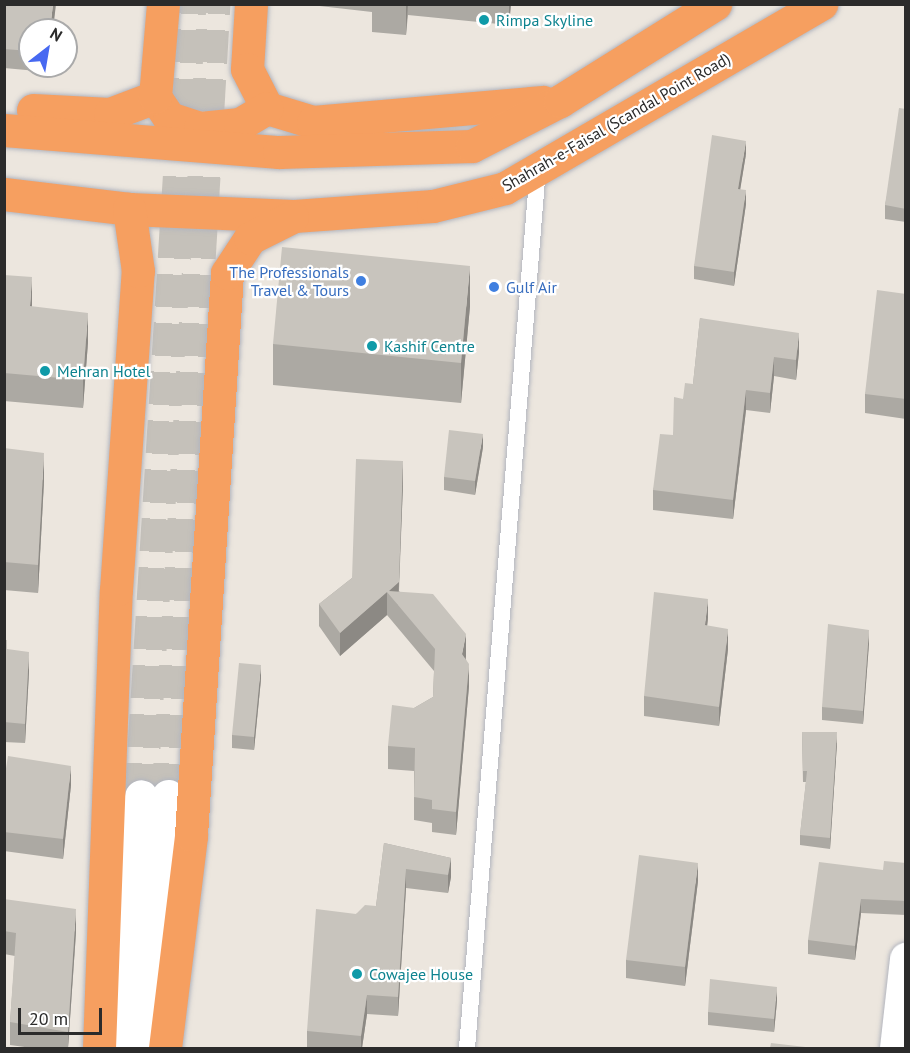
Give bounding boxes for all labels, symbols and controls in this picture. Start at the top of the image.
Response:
place label: Rimpa Skyline [496,10,593,30]
marker: Rimpa Skyline [477,13,491,27]
north arrow [18,18,78,78]
text: N [47,23,66,46]
street label: Shahrah-e-Faisal (Scandal Point Road) [499,49,733,195]
place label: The Professionals Travel & Tours [229,262,349,300]
marker: The Professionals Travel & Tours [354,274,368,288]
place label: Gulf Air [506,277,558,297]
marker: Gulf Air [487,280,501,294]
place label: Kashif Centre [384,336,475,356]
marker: Kashif Centre [365,339,379,353]
place label: Mehran Hotel [57,361,150,381]
marker: Mehran Hotel [38,364,52,378]
place label: Cowajee House [369,964,473,984]
marker: Cowajee House [350,967,364,981]
scale bar [21,996,105,1034]
text: 20 m [29,1007,68,1030]

